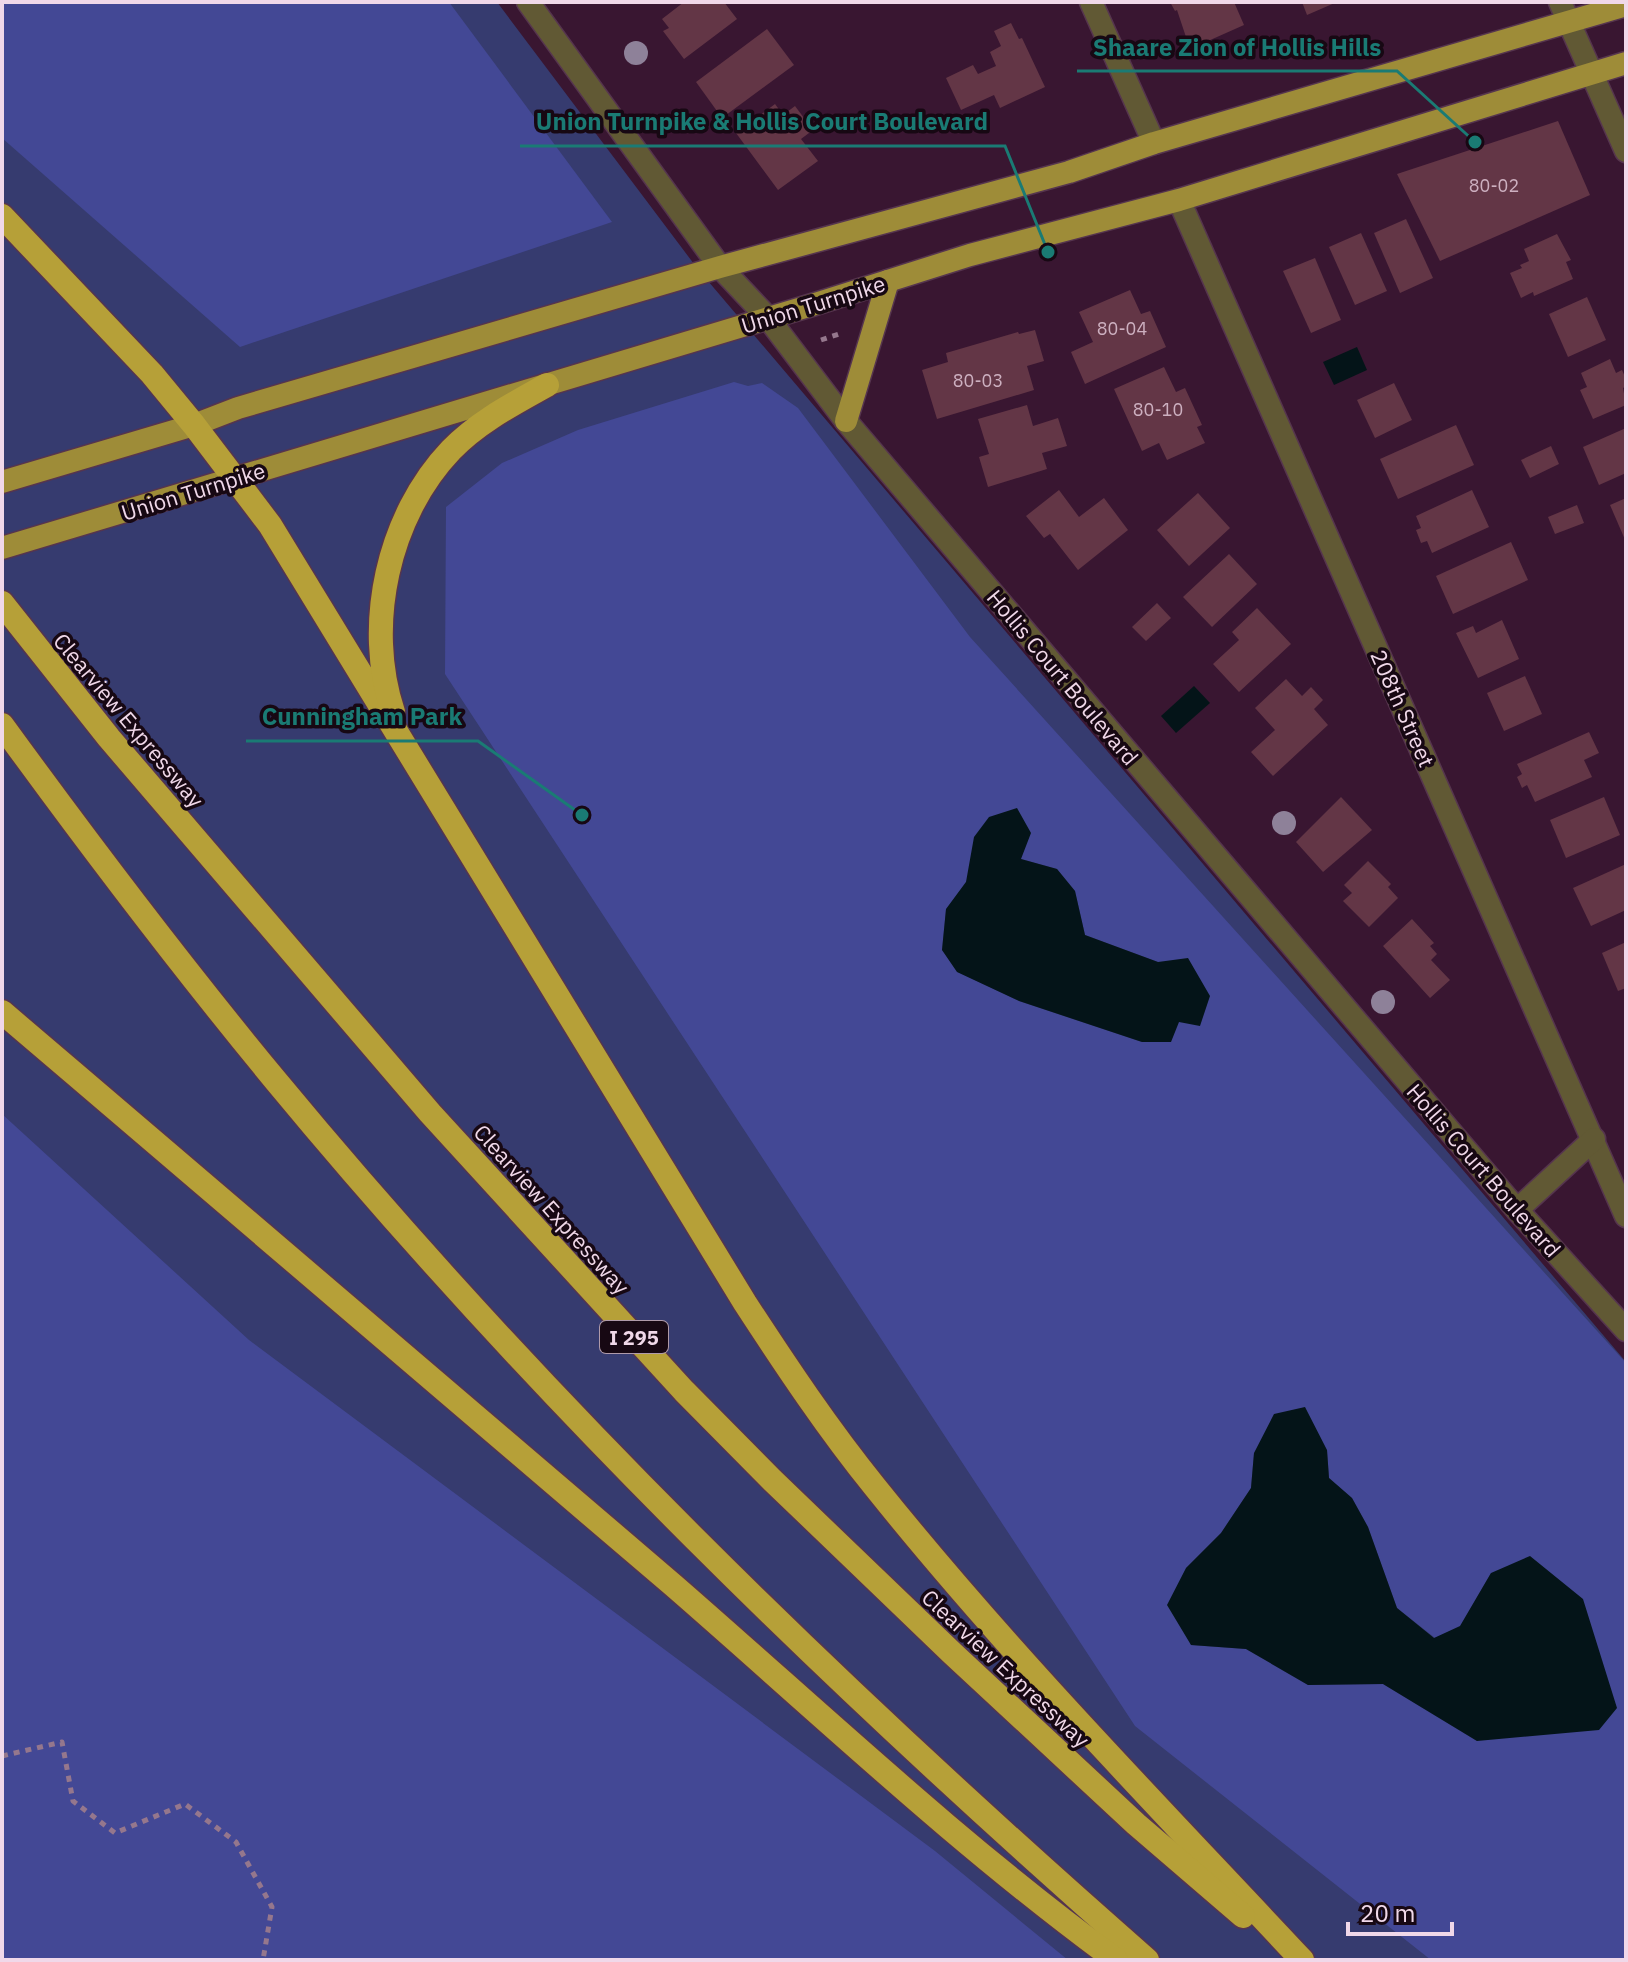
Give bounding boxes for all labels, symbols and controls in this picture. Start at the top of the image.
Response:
callout: Shaare Zion of Hollis Hills [1077,23,1397,71]
text: Shaare Zion of Hollis Hills [1093,31,1381,63]
callout: Union Turnpike & Hollis Court Boulevard [520,98,1005,146]
text: Union Turnpike & Hollis Court Boulevard [536,105,988,137]
house number: 80-02 [1469,174,1519,197]
street label: Union Turnpike [738,268,888,340]
house number: 80-04 [1097,317,1147,340]
house number: 80-03 [953,369,1003,392]
house number: 80-10 [1133,398,1183,421]
street label: Union Turnpike [118,455,268,527]
street label: Hollis Court Boulevard [981,583,1145,771]
street label: Clearview Expressway [47,627,211,813]
street label: 208th Street [1364,645,1442,771]
callout: Cunningham Park [246,693,478,741]
text: Cunningham Park [262,700,462,732]
street label: Hollis Court Boulevard [1401,1077,1567,1263]
street label: Clearview Expressway [468,1118,636,1300]
road number: I 295 [600,1321,668,1353]
street label: Clearview Expressway [916,1583,1096,1753]
scale bar [1348,1886,1452,1936]
text: 20 m [1360,1897,1415,1929]

